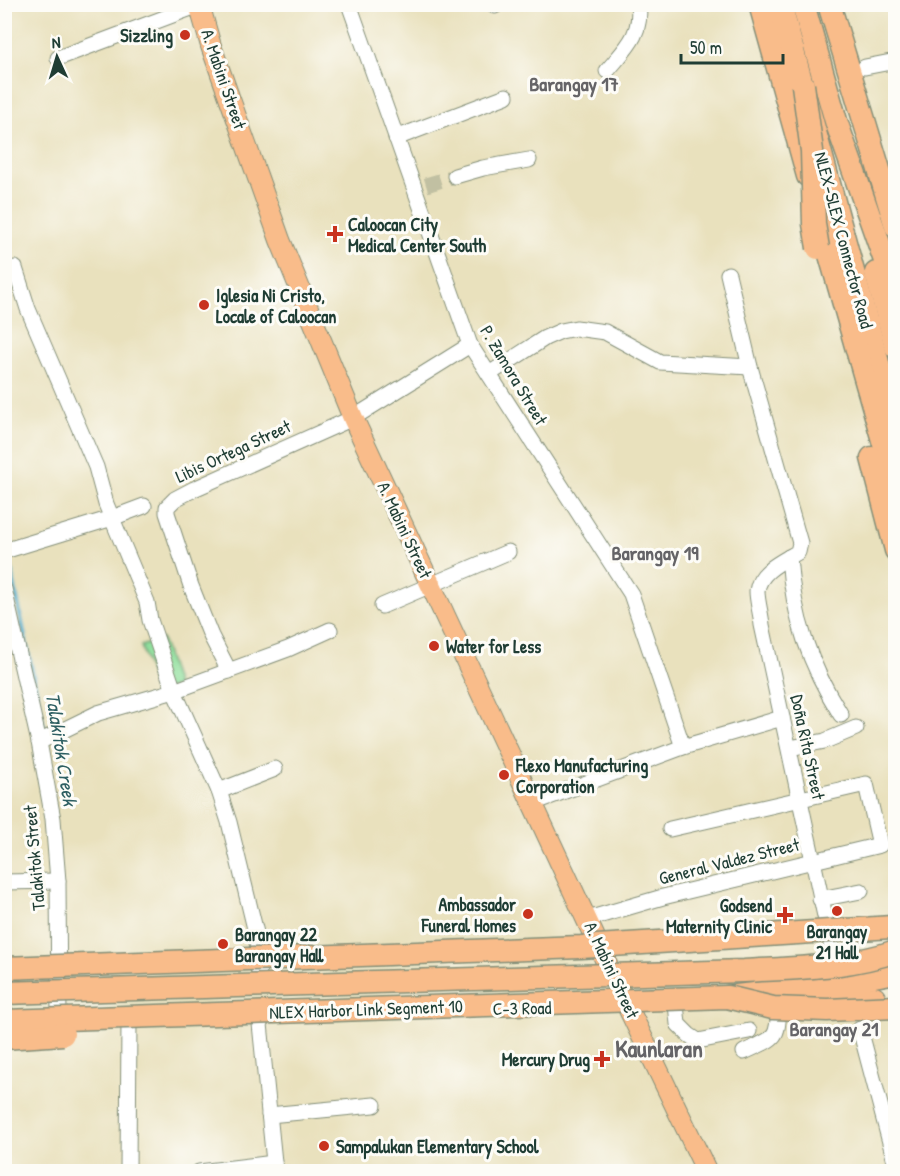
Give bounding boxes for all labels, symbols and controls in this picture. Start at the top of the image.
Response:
place label: Sizzling [120,23,173,49]
street label: A. Mabini Street [195,26,253,133]
north arrow [27,27,87,87]
scale bar [681,27,783,65]
marker: Sizzling [178,28,192,42]
text: N [51,31,61,53]
text: 50 m [690,35,722,60]
district label: Barangay 17 [529,70,619,98]
street label: NLEX-SLEX Connector Road [808,149,880,331]
place label: Caloocan City Medical Center South [348,212,486,258]
marker: Caloocan City Medical Center South [326,225,344,243]
place label: Iglesia Ni Cristo, Locale of Caloocan [216,283,336,329]
marker: Iglesia Ni Cristo, Locale of Caloocan [197,298,211,312]
street label: P. Zamora Street [474,320,554,430]
street label: Libis Ortega Street [171,413,295,489]
street label: A. Mabini Street [372,477,439,583]
district label: Barangay 19 [612,539,699,567]
place label: Water for Less [446,634,541,659]
marker: Water for Less [427,639,441,653]
water label: Talakitok Creek [40,691,85,809]
street label: Doña Rita Street [785,692,831,803]
place label: Flexo Manufacturing Corporation [515,753,648,800]
marker: Flexo Manufacturing Corporation [497,768,511,782]
street label: Talakitok Street [17,803,51,912]
street label: General Valdez Street [656,831,803,891]
place label: Ambassador Funeral Homes [421,892,516,938]
place label: Godsend Maternity Clinic [666,893,773,940]
marker: Barangay 21 Hall [830,904,844,918]
marker: Godsend Maternity Clinic [776,906,794,924]
marker: Ambassador Funeral Homes [521,907,535,921]
street label: A. Mabini Street [579,917,646,1023]
place label: Barangay 21 Hall [807,919,868,965]
place label: Barangay 22 Barangay Hall [235,922,325,969]
marker: Barangay 22 Barangay Hall [216,937,230,951]
street label: NLEX Harbor Link Segment 10 [269,993,463,1025]
street label: C-3 Road [492,995,552,1021]
district label: Barangay 21 [790,1015,878,1043]
district label: Kaunlaran [615,1032,703,1064]
place label: Mercury Drug [502,1047,590,1073]
marker: Mercury Drug [595,1052,609,1066]
place label: Sampalukan Elementary School [336,1134,540,1160]
marker: Sampalukan Elementary School [317,1139,331,1153]

